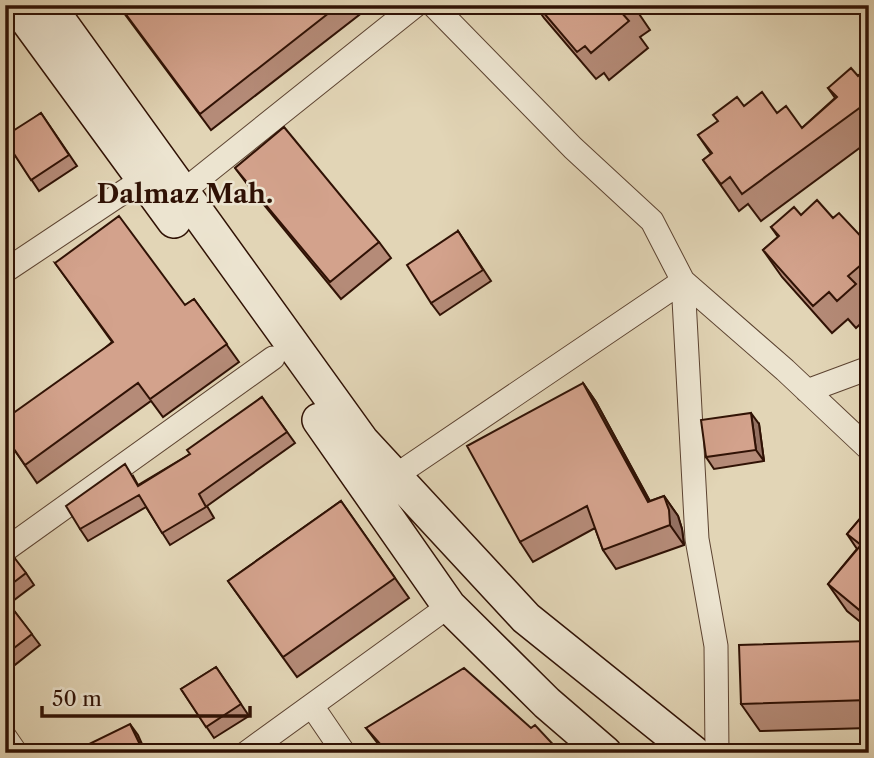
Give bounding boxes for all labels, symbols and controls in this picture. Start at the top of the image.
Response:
district label: Dalmaz Mah. [97,178,273,210]
scale bar [42,674,250,718]
text: 50 m [52,686,102,711]

